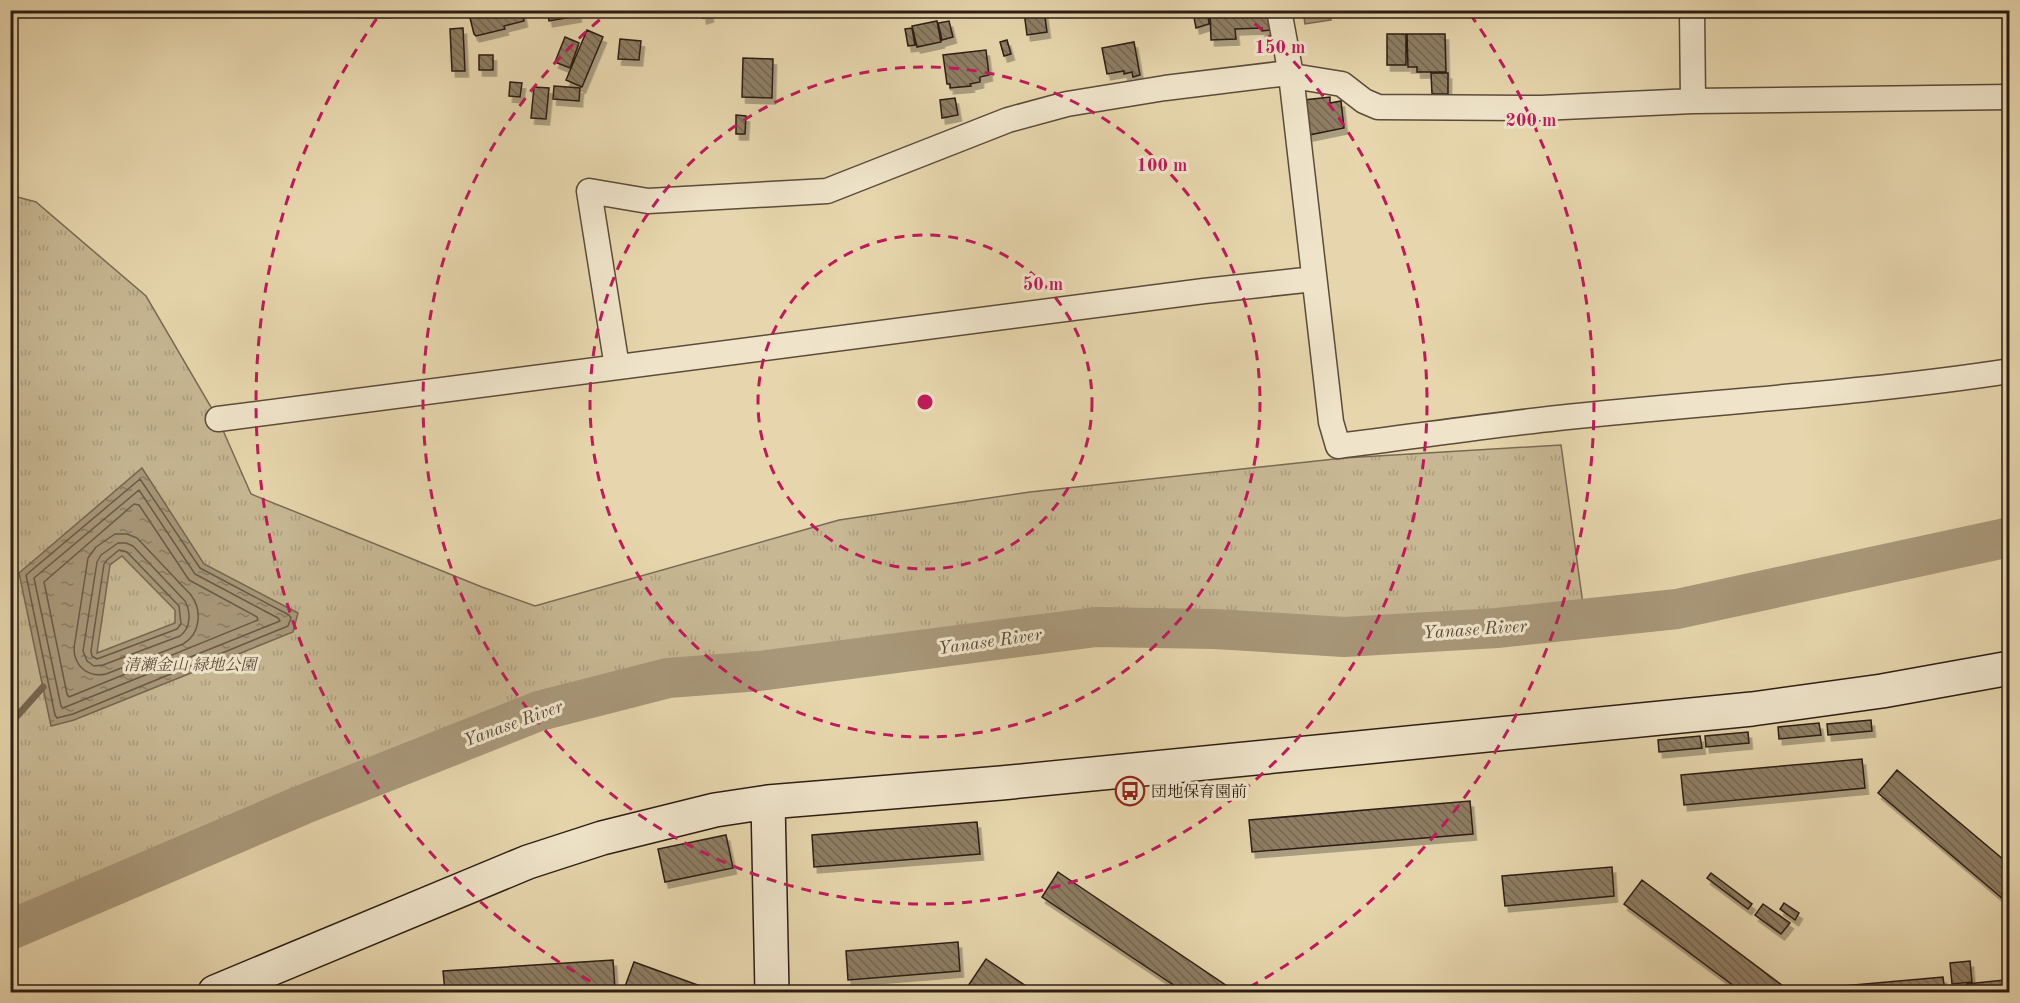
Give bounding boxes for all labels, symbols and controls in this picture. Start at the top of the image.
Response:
text: 150 m [1255,39,1305,57]
text: 200 m [1506,112,1556,130]
text: 100 m [1137,157,1187,175]
text: 50 m [1023,276,1063,294]
centre of rings [915,392,935,412]
water label: Yanase River [1423,617,1529,643]
water label: Yanase River [937,626,1044,658]
park label: 清瀬金山 緑地公園 [124,656,259,674]
water label: Yanase River [461,697,566,750]
bus stop icon: 団地保育園前 [1114,775,1146,807]
place label: 団地保育園前 [1151,783,1247,801]

